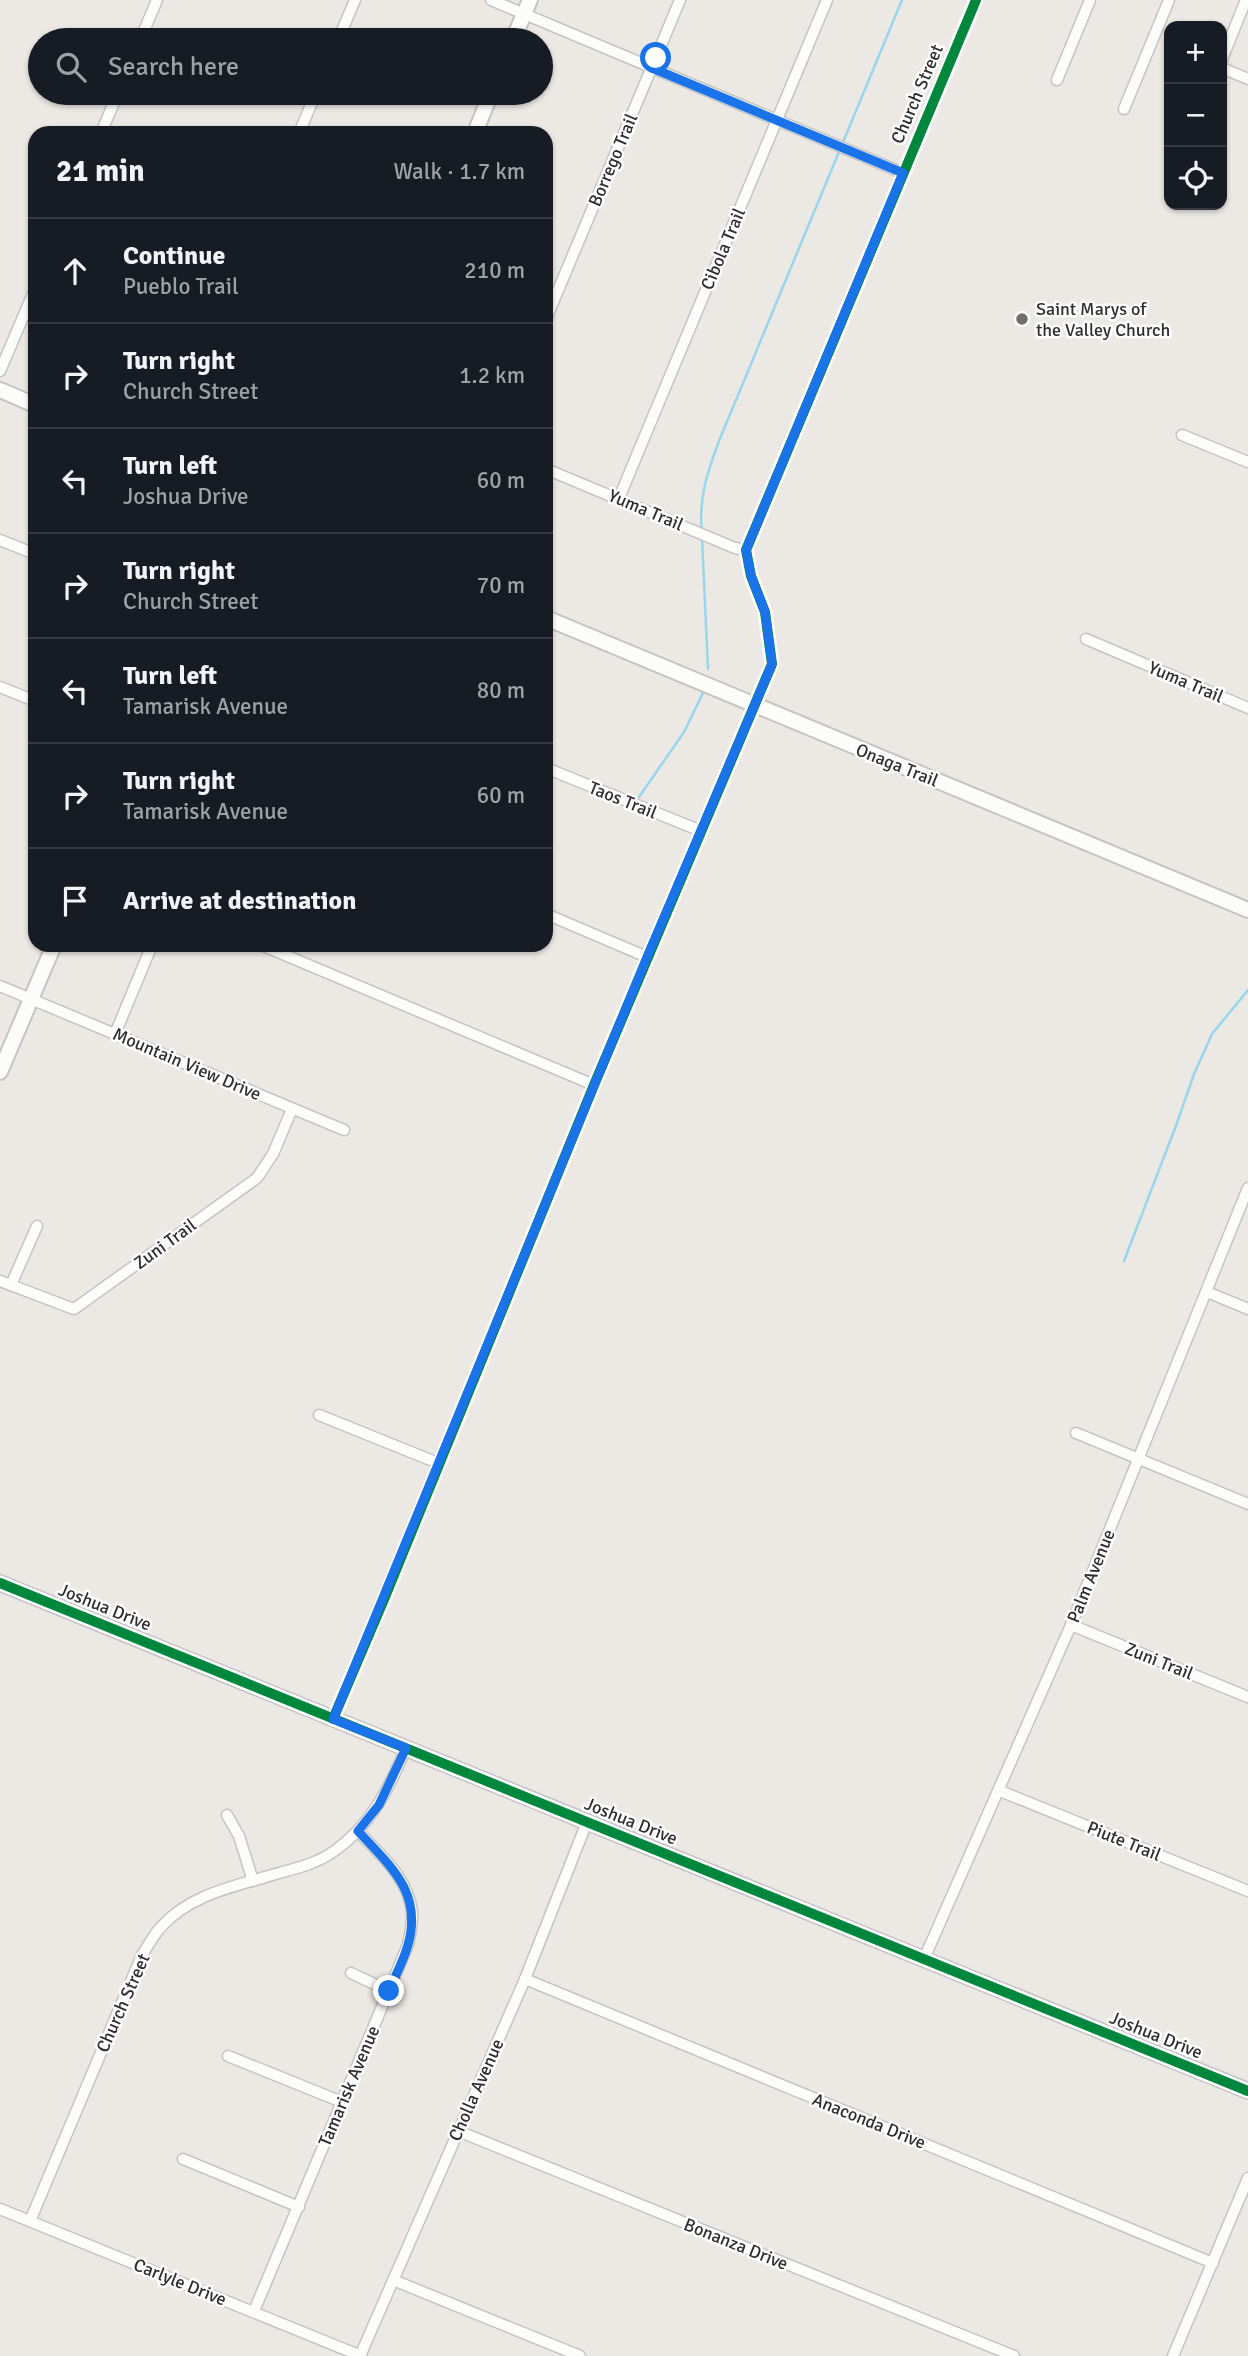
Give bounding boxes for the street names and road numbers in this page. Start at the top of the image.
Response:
street label: Church Street [886,41,948,147]
street label: Borrego Trail [584,110,642,210]
street label: Cibola Trail [696,205,750,293]
street label: Yuma Trail [605,484,687,536]
street label: Yuma Trail [1145,656,1227,708]
street label: Onaga Trail [852,738,942,792]
street label: Taos Trail [586,776,660,824]
street label: Mountain View Drive [110,1023,264,1105]
street label: Zuni Trail [129,1214,201,1274]
street label: Palm Avenue [1062,1526,1120,1626]
street label: Joshua Drive [55,1578,155,1636]
street label: Zuni Trail [1122,1637,1196,1685]
street label: Joshua Drive [581,1792,681,1850]
street label: Piute Trail [1084,1816,1164,1866]
street label: Church Street [91,1950,155,2056]
street label: Joshua Drive [1106,2006,1206,2064]
street label: Tamarisk Avenue [314,2022,384,2150]
street label: Cholla Avenue [444,2035,508,2145]
street label: Anaconda Drive [809,2088,929,2154]
street label: Bonanza Drive [681,2213,791,2275]
street label: Carlyle Drive [130,2253,230,2311]

